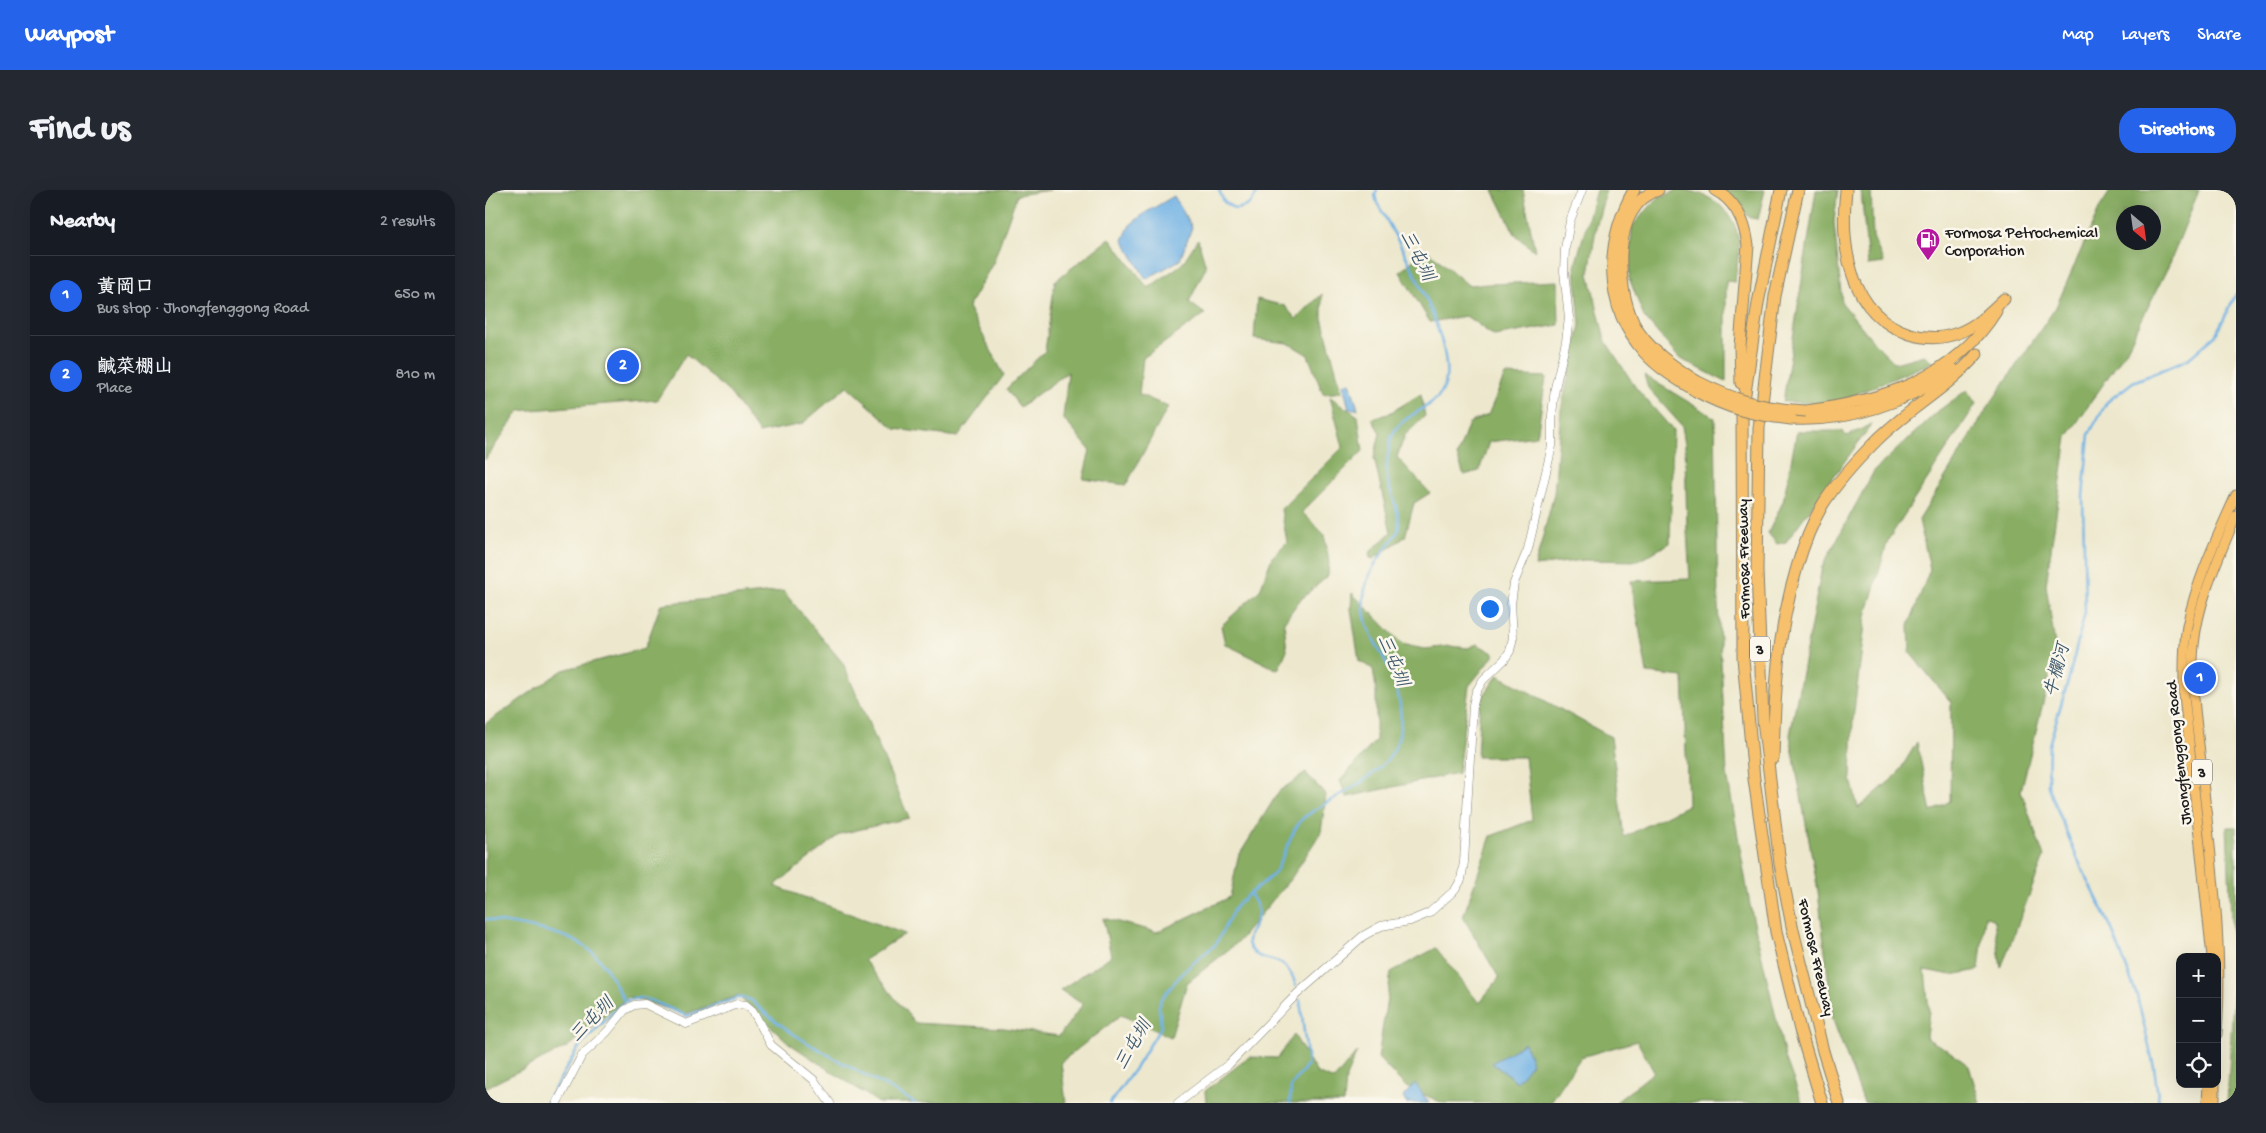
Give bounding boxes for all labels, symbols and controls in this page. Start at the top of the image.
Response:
text: Waypost [25,21,113,50]
text: Map [2062,25,2094,46]
text: Layers [2122,25,2169,46]
text: Share [2197,25,2241,46]
button: Directions [2119,108,2236,153]
text: Find us [30,110,130,151]
north arrow [2116,205,2161,250]
text: Nearby [50,210,115,235]
text: 2 results [380,213,435,232]
place label: Formosa Petrochemical Corporation [1944,225,2098,262]
water label: 三屯圳 [1394,227,1439,287]
fuel station icon: Formosa Petrochemical Corporation [1915,227,1941,261]
text: 黃岡口 [97,277,154,300]
text: 1 [63,286,69,305]
text: 650 m [394,286,435,305]
text: Bus stop · Jhongfenggong Road [97,300,308,319]
pin: 2 [607,347,639,385]
text: 鹹菜棚山 [97,357,173,380]
text: 2 [62,366,70,385]
text: 810 m [396,366,435,385]
text: Place [97,380,132,399]
street label: Formosa Freeway [1735,499,1756,620]
your location [1477,596,1503,622]
water label: 三屯圳 [1371,632,1414,692]
road number: 3 [1750,636,1770,662]
water label: 牛欄河 [2040,639,2076,699]
pin: 1 [2184,659,2216,697]
street label: Jhongfenggong Road [2163,678,2197,826]
road number: 3 [2192,760,2212,784]
street label: Formosa Freeway [1792,896,1837,1018]
map controls [2176,953,2221,1088]
button: + [2176,953,2221,998]
water label: 三屯圳 [566,992,620,1047]
button: − [2176,998,2221,1043]
water label: 三屯圳 [1111,1014,1158,1074]
button: locate [2176,1043,2221,1088]

